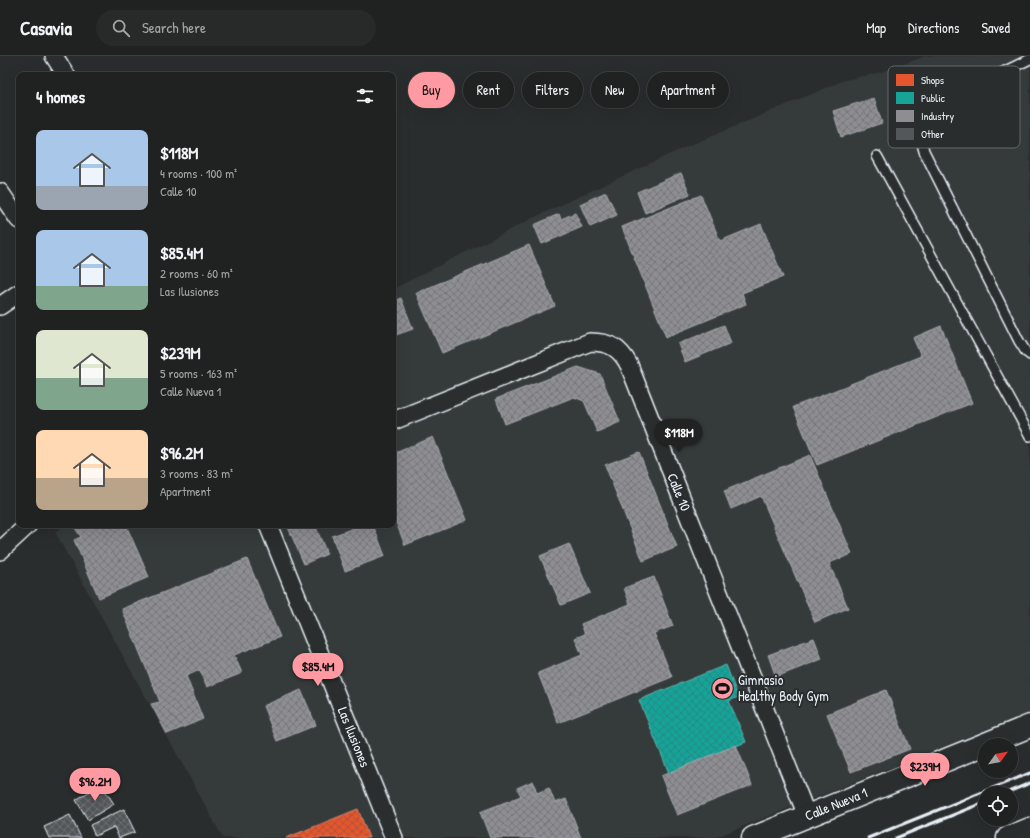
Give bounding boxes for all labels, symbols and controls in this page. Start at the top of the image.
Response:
search box [96,10,376,46]
text: Casavia [20,15,72,41]
icon: search [110,17,132,39]
text: Search here [142,17,206,38]
text: Map [866,18,886,37]
text: Directions [908,18,959,37]
text: Saved [981,18,1010,37]
legend [888,66,1020,148]
chip: Buy [408,72,455,108]
chip: Rent [463,72,514,108]
chip: Filters [522,72,583,108]
chip: New [591,72,639,108]
chip: Apartment [647,72,729,108]
text: Shops [921,73,944,87]
text: 4 homes [36,85,85,108]
icon: filters [354,85,376,107]
text: Public [921,91,946,105]
text: Industry [921,109,955,123]
text: Other [921,127,945,141]
text: $118M [160,141,198,164]
icon: home [68,146,116,194]
text: 4 rooms · 100 m² [160,164,237,182]
text: Calle 10 [160,182,197,200]
text: $85.4M [160,241,203,264]
icon: home [68,246,116,294]
text: 2 rooms · 60 m² [160,264,233,282]
text: Las Ilusiones [160,282,219,300]
text: $239M [160,341,201,364]
icon: home [68,346,116,394]
text: 5 rooms · 163 m² [160,364,237,382]
text: Calle Nueva 1 [160,382,221,400]
pin: $118M [651,419,707,453]
text: $118M [664,423,694,441]
text: $96.2M [160,441,203,464]
icon: home [68,446,116,494]
text: 3 rooms · 83 m² [160,464,233,482]
street label: Calle 10 [663,470,696,514]
text: Apartment [160,482,211,500]
pin: $85.4M [285,653,351,687]
text: $85.4M [301,657,335,675]
place label: Gimnasio Healthy Body Gym [738,670,829,706]
sports icon: Gimnasio Healthy Body Gym [709,675,735,701]
street label: Las Ilusiones [334,704,375,770]
north arrow [978,738,1018,778]
map controls [978,738,1018,826]
pin: $239M [897,753,953,787]
text: $239M [909,757,941,775]
pin: $96.2M [62,768,128,802]
text: $96.2M [78,772,112,790]
street label: Calle Nueva 1 [802,782,870,825]
button: locate [978,786,1018,826]

